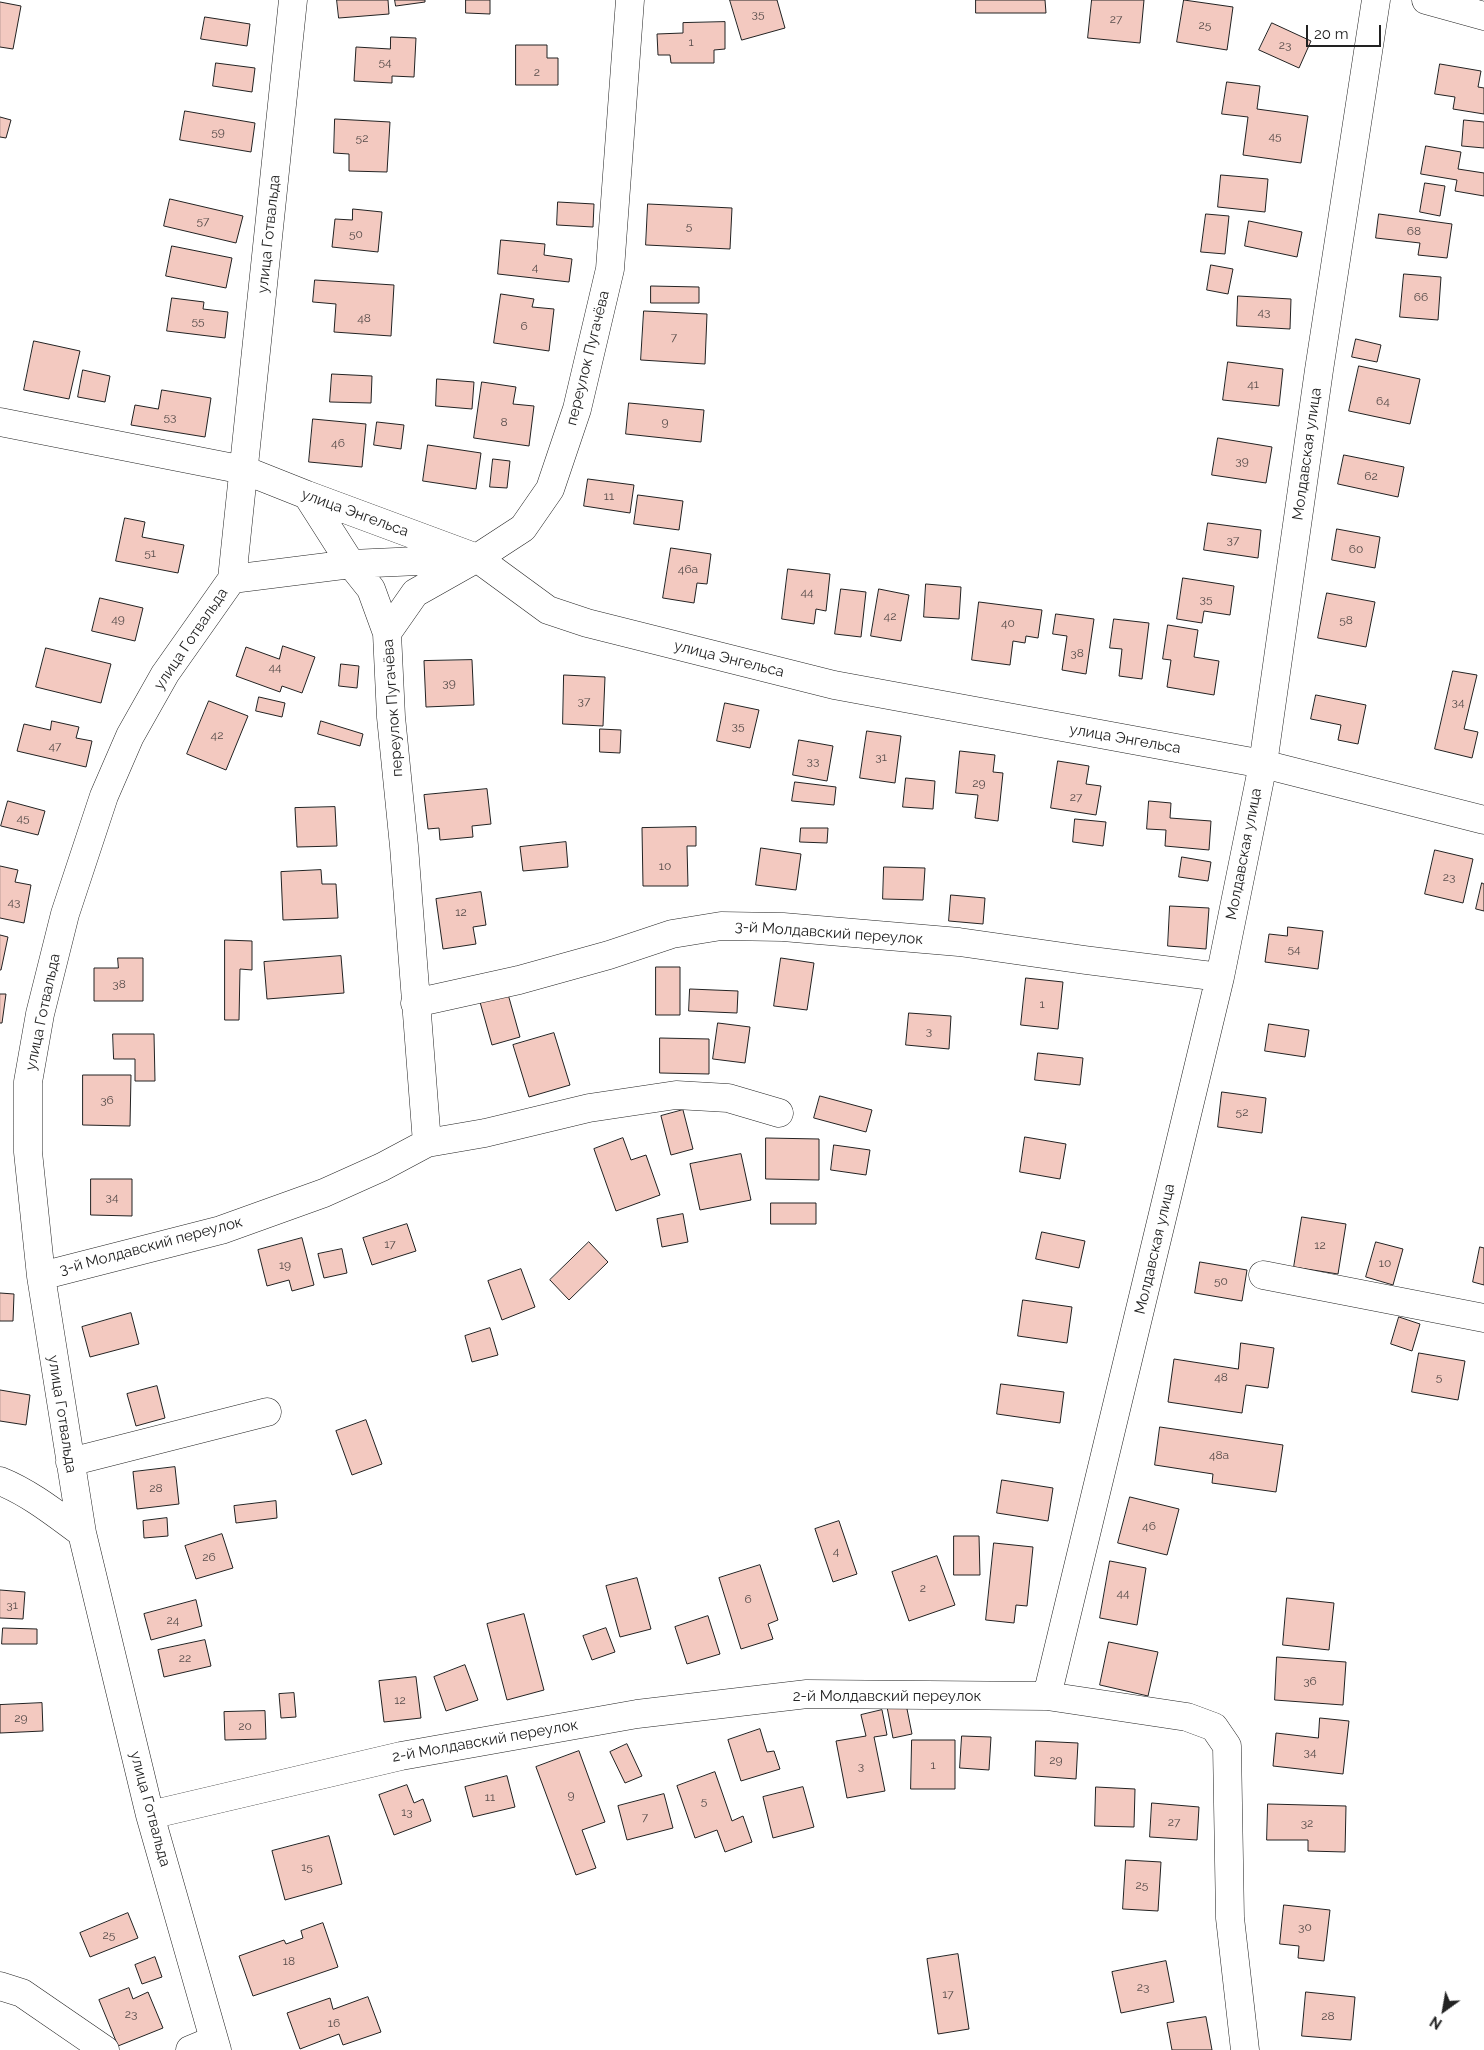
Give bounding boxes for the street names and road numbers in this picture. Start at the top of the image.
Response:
street label: улица Готвальда [254,174,284,294]
street label: переулок Пугачёва [563,289,613,427]
street label: Молдавская улица [1289,387,1325,521]
street label: улица Энгельса [299,485,411,541]
street label: улица Готвальда [150,585,232,693]
street label: улица Энгельса [672,637,786,681]
street label: переулок Пугачёва [379,638,407,778]
street label: улица Энгельса [1068,720,1182,758]
street label: Молдавская улица [1222,787,1266,921]
street label: 3-й Молдавский переулок [734,917,924,949]
street label: улица Готвальда [22,952,64,1072]
street label: Молдавская улица [1131,1182,1179,1316]
street label: 3-й Молдавский переулок [58,1213,244,1279]
street label: улица Готвальда [44,1354,80,1474]
street label: 2-й Молдавский переулок [793,1687,981,1705]
street label: 2-й Молдавский переулок [391,1716,579,1766]
street label: улица Готвальда [126,1749,174,1869]

